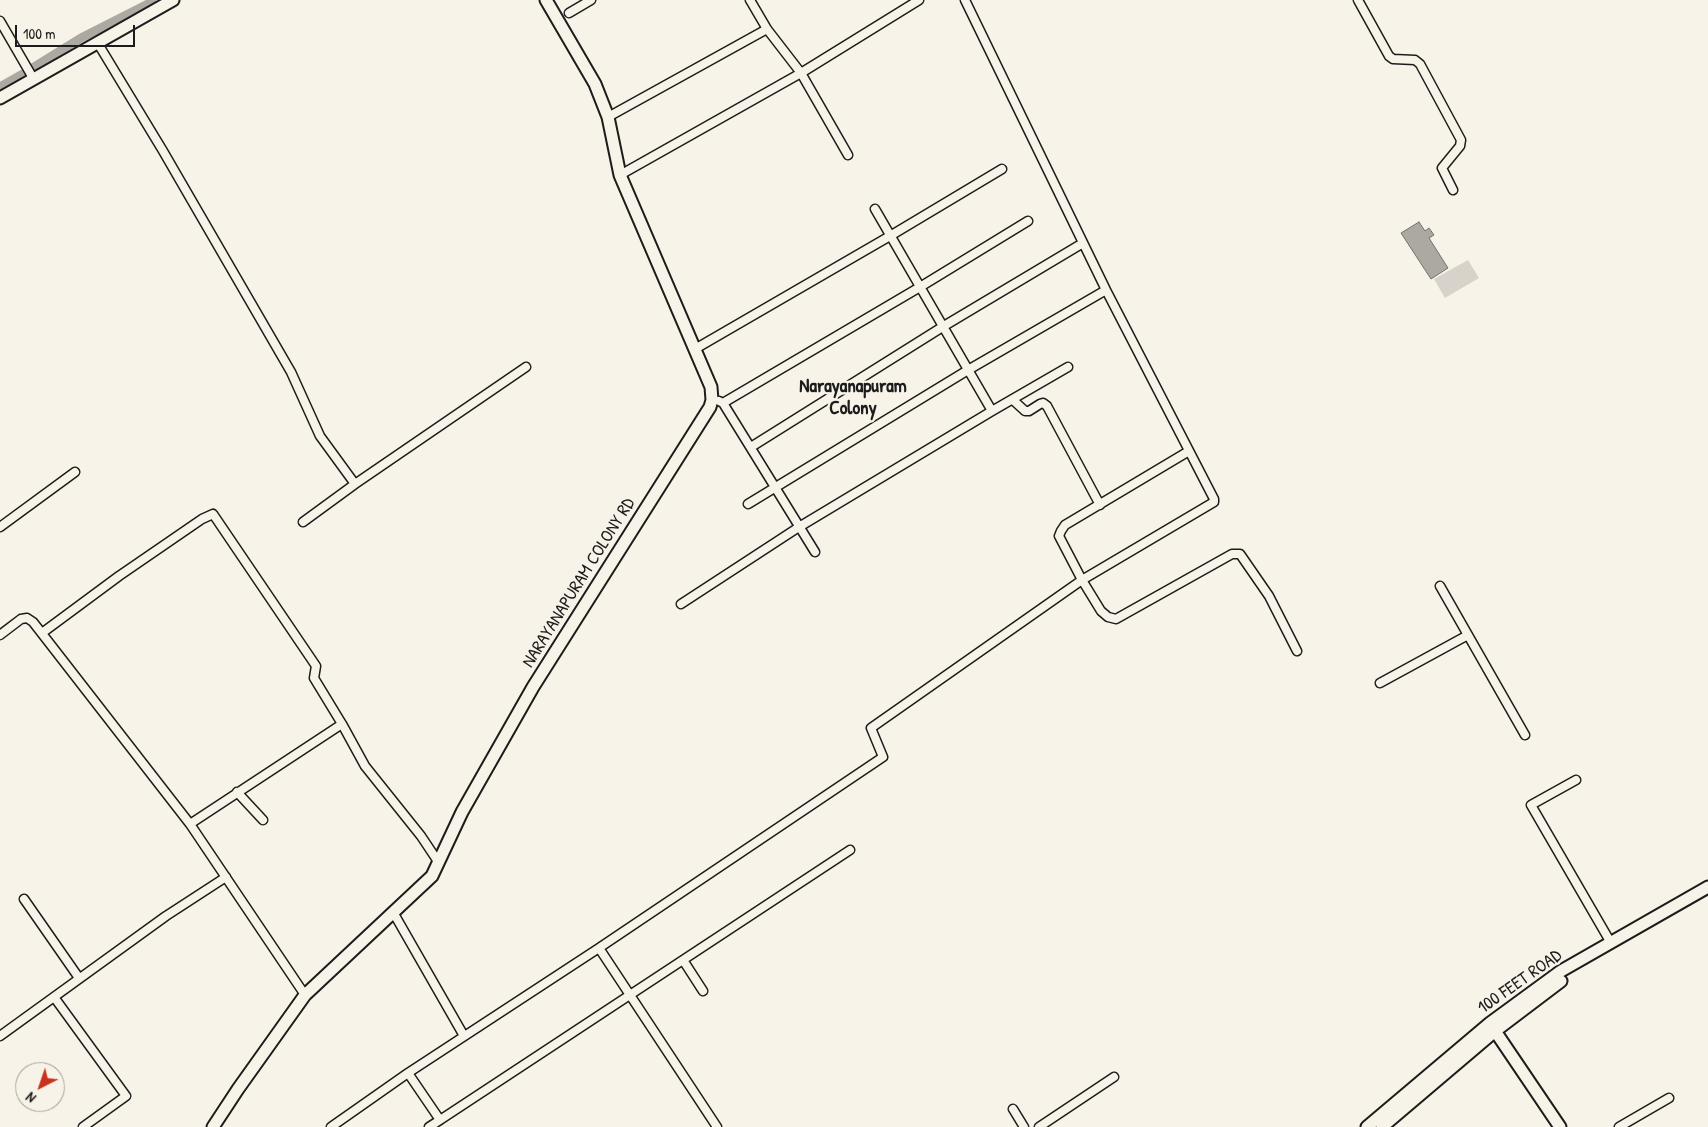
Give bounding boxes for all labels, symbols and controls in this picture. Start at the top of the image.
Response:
scale bar [18,15,138,47]
text: 100 m [23,23,56,44]
district label: Narayanapuram Colony [799,376,907,420]
street label: NARAYANAPURAM COLONY RD [518,494,640,672]
street label: 100 FEET ROAD [1474,945,1566,1019]
north arrow [15,1062,65,1112]
text: N [21,1088,40,1108]

